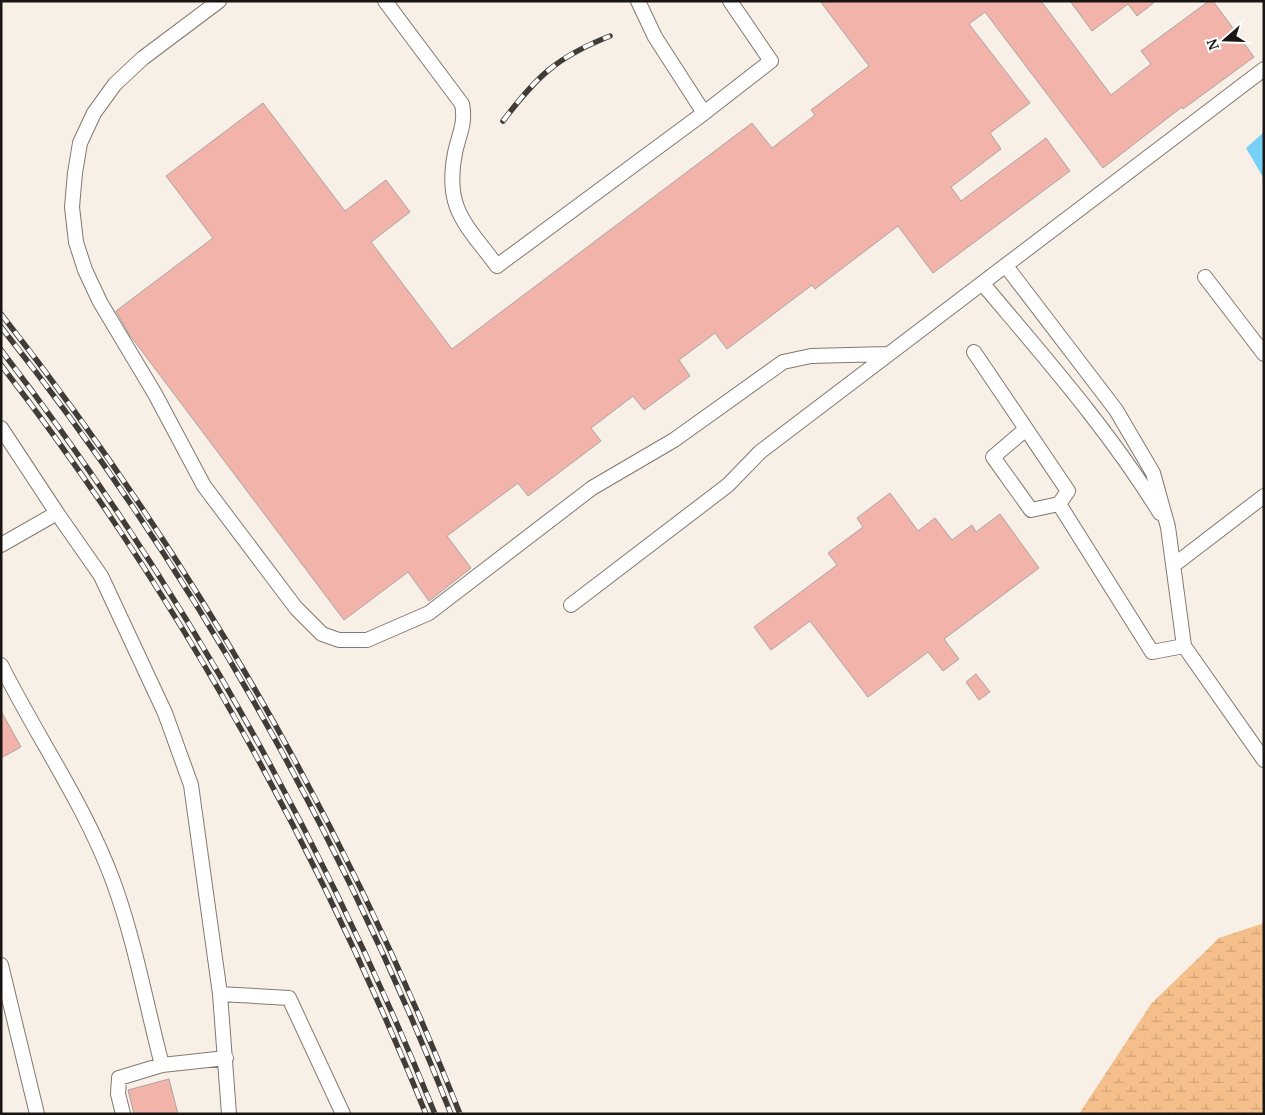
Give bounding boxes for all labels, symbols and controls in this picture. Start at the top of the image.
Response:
north arrow [1200,15,1250,65]
text: N [1201,36,1223,53]

